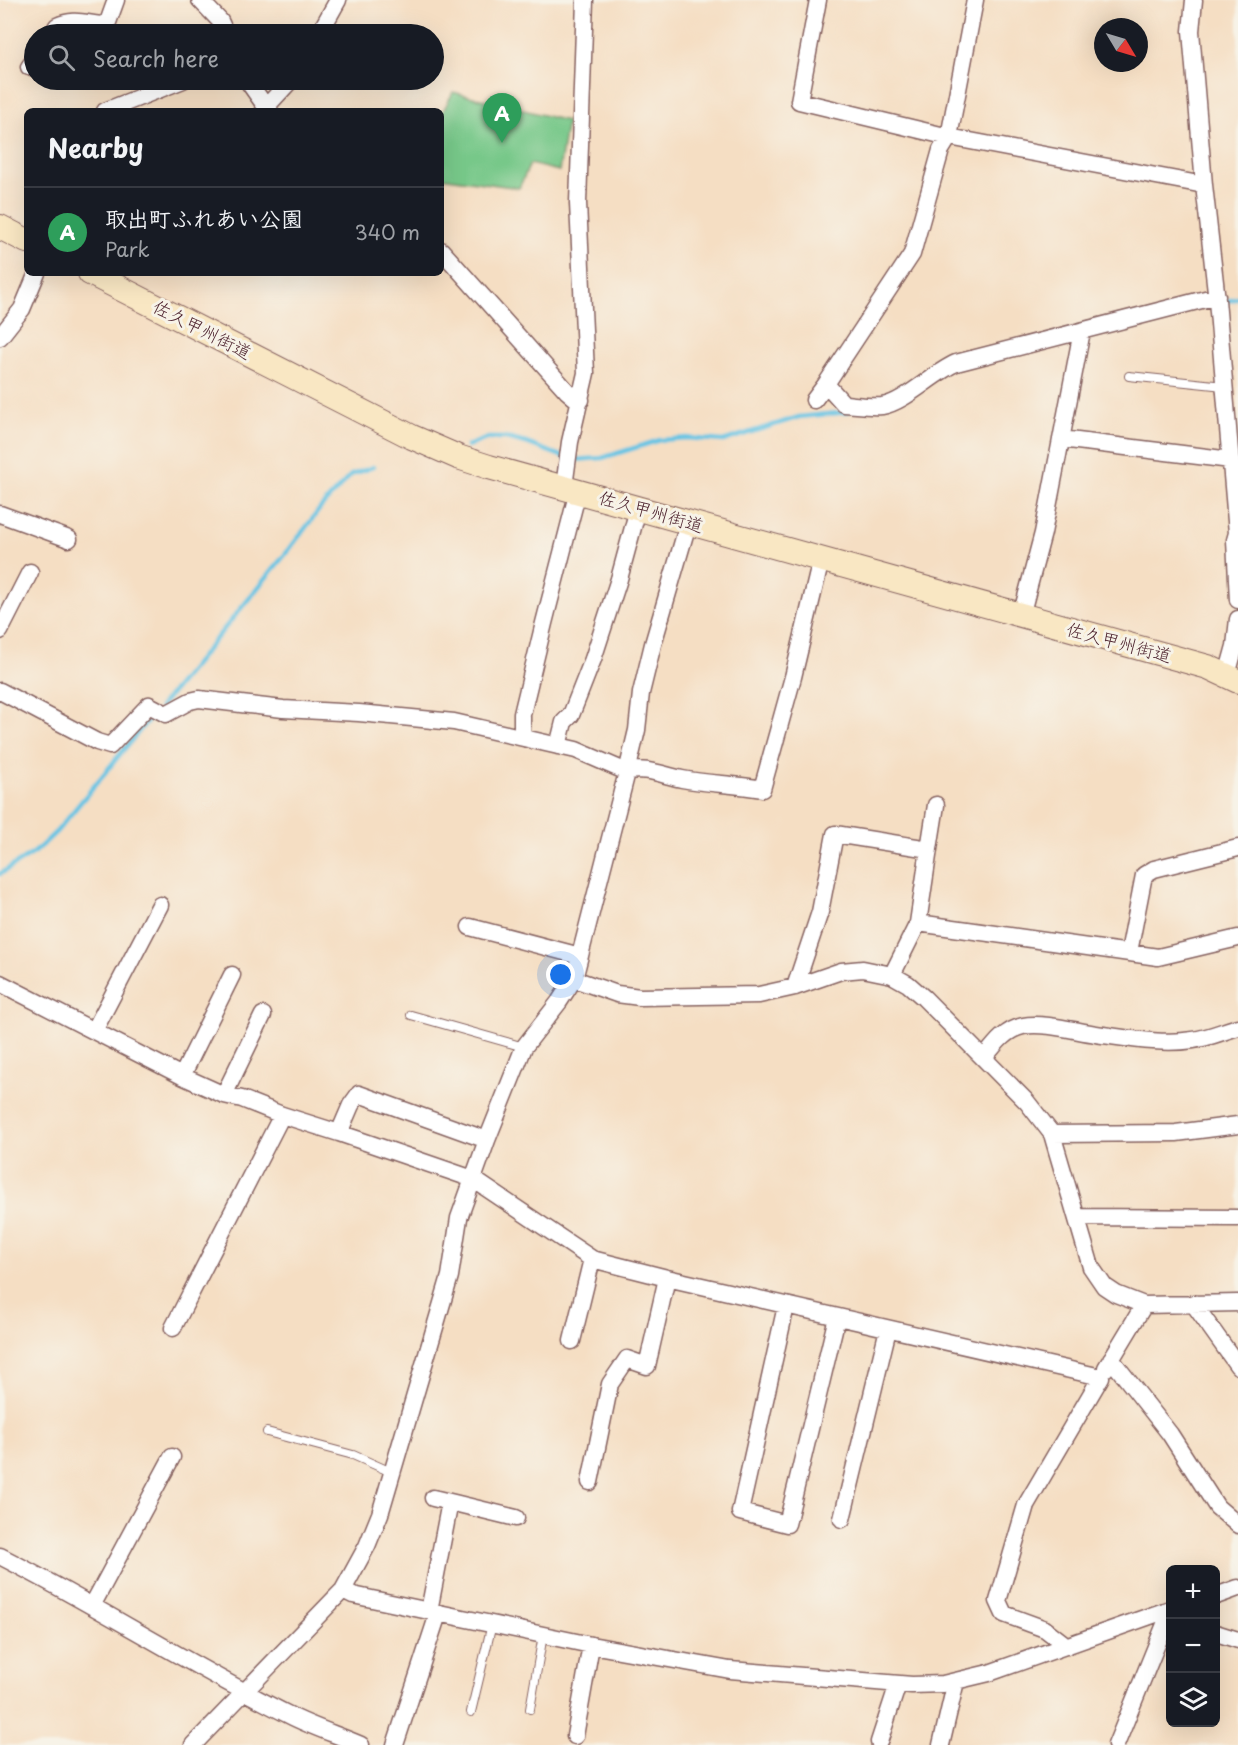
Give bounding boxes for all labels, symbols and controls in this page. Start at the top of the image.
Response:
north arrow [1094,18,1148,72]
search box [24,24,444,90]
icon: search [45,41,78,74]
text: Search here [93,41,219,74]
pin: A [482,94,522,143]
text: Nearby [48,128,143,167]
text: 取出町ふれあい公園 [105,201,303,234]
text: A [60,217,75,247]
text: 340 m [355,217,420,247]
text: Park [105,234,150,264]
street label: 佐久甲州街道 [148,292,257,365]
street label: 佐久甲州街道 [596,483,707,538]
street label: 佐久甲州街道 [1064,615,1175,669]
your location [546,960,575,989]
map controls [1166,1565,1220,1727]
button: + [1166,1565,1220,1619]
button: − [1166,1619,1220,1673]
button: layers [1166,1673,1220,1727]

